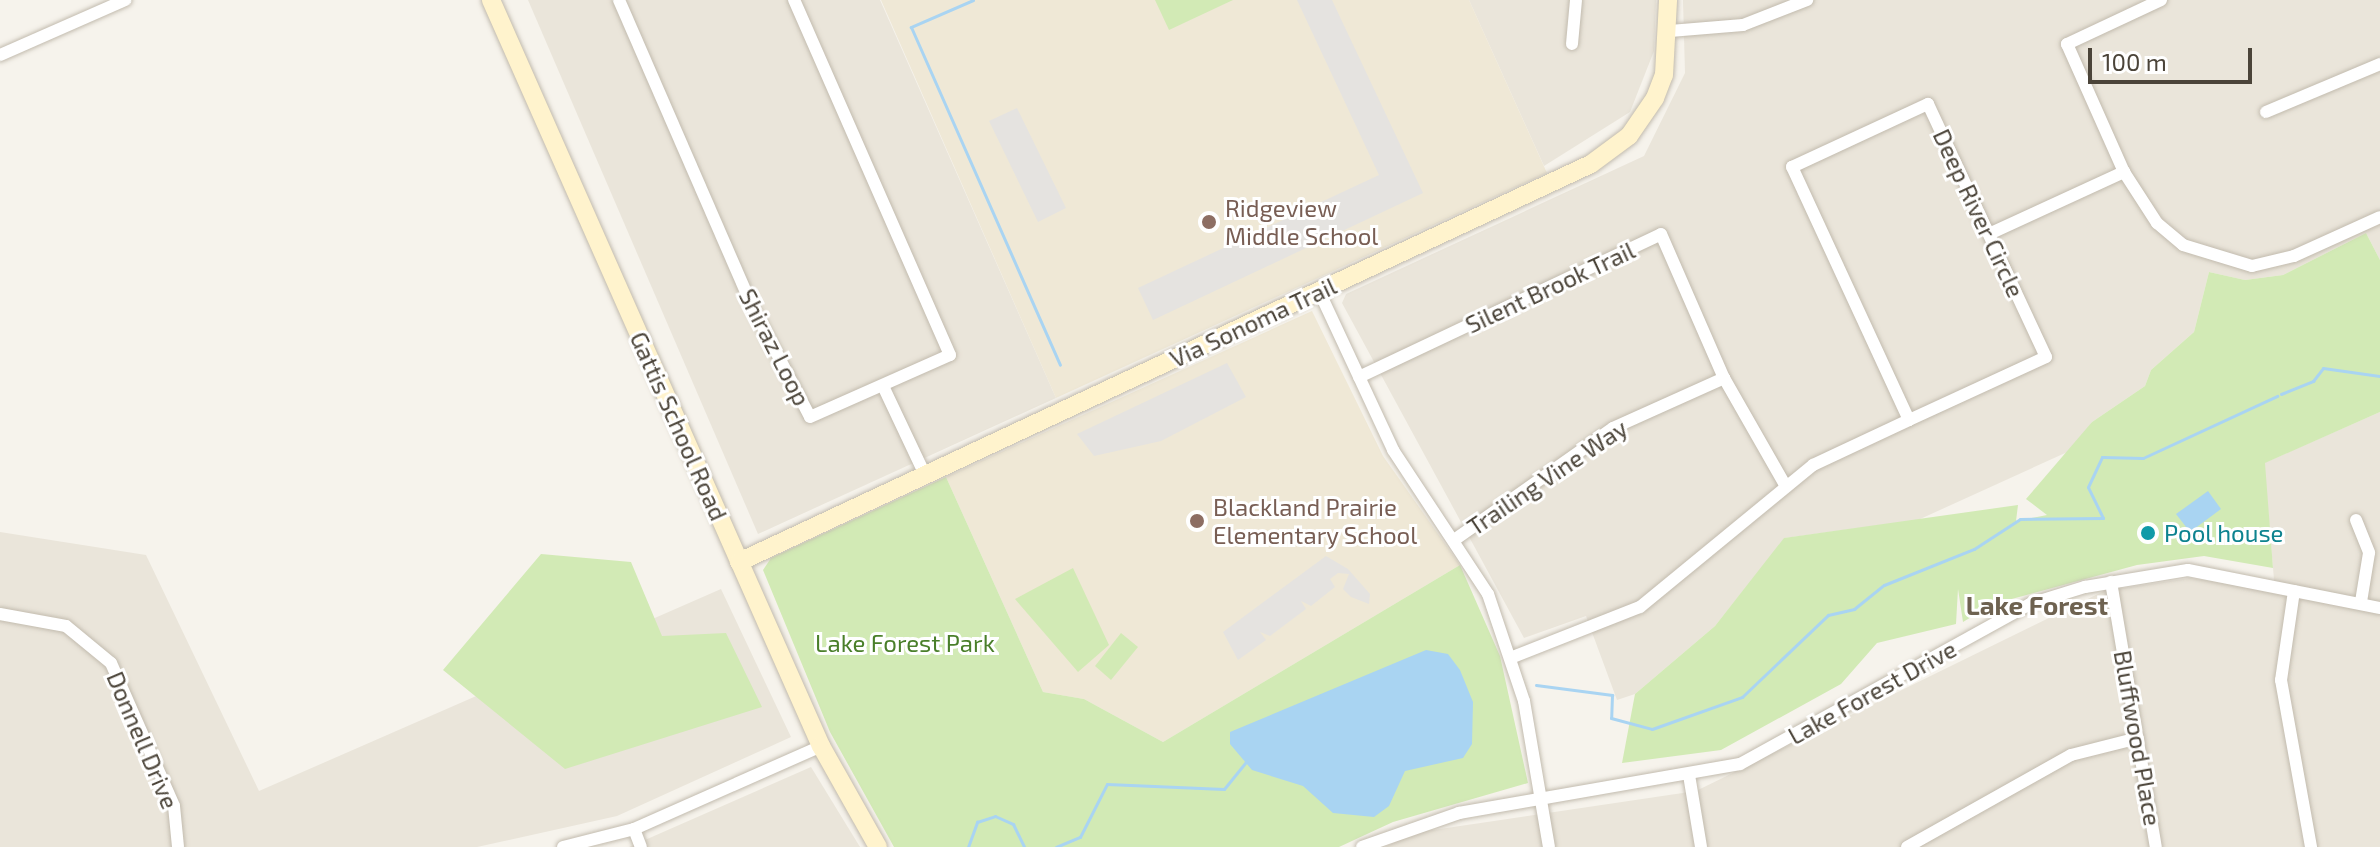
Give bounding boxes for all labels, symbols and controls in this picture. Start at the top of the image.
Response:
scale bar [2092,32,2256,82]
text: 100 m [2102,47,2167,76]
street label: Deep River Circle [1927,124,2031,302]
place label: Ridgeview Middle School [1225,194,1378,250]
marker: Ridgeview Middle School [1200,213,1218,231]
street label: Silent Brook Trail [1460,235,1640,339]
street label: Via Sonoma Trail [1165,271,1341,373]
street label: Shiraz Loop [733,284,817,410]
street label: Gattis School Road [624,327,734,525]
street label: Trailing Vine Way [1461,413,1633,541]
place label: Blackland Prairie Elementary School [1213,493,1418,549]
marker: Blackland Prairie Elementary School [1188,512,1206,530]
place label: Pool house [2164,519,2284,547]
marker: Pool house [2139,524,2157,542]
district label: Lake Forest [1966,589,2108,621]
park label: Lake Forest Park [815,629,995,657]
street label: Lake Forest Drive [1783,634,1961,750]
street label: Bluffwood Place [2108,648,2168,828]
street label: Donnell Drive [101,667,185,813]

